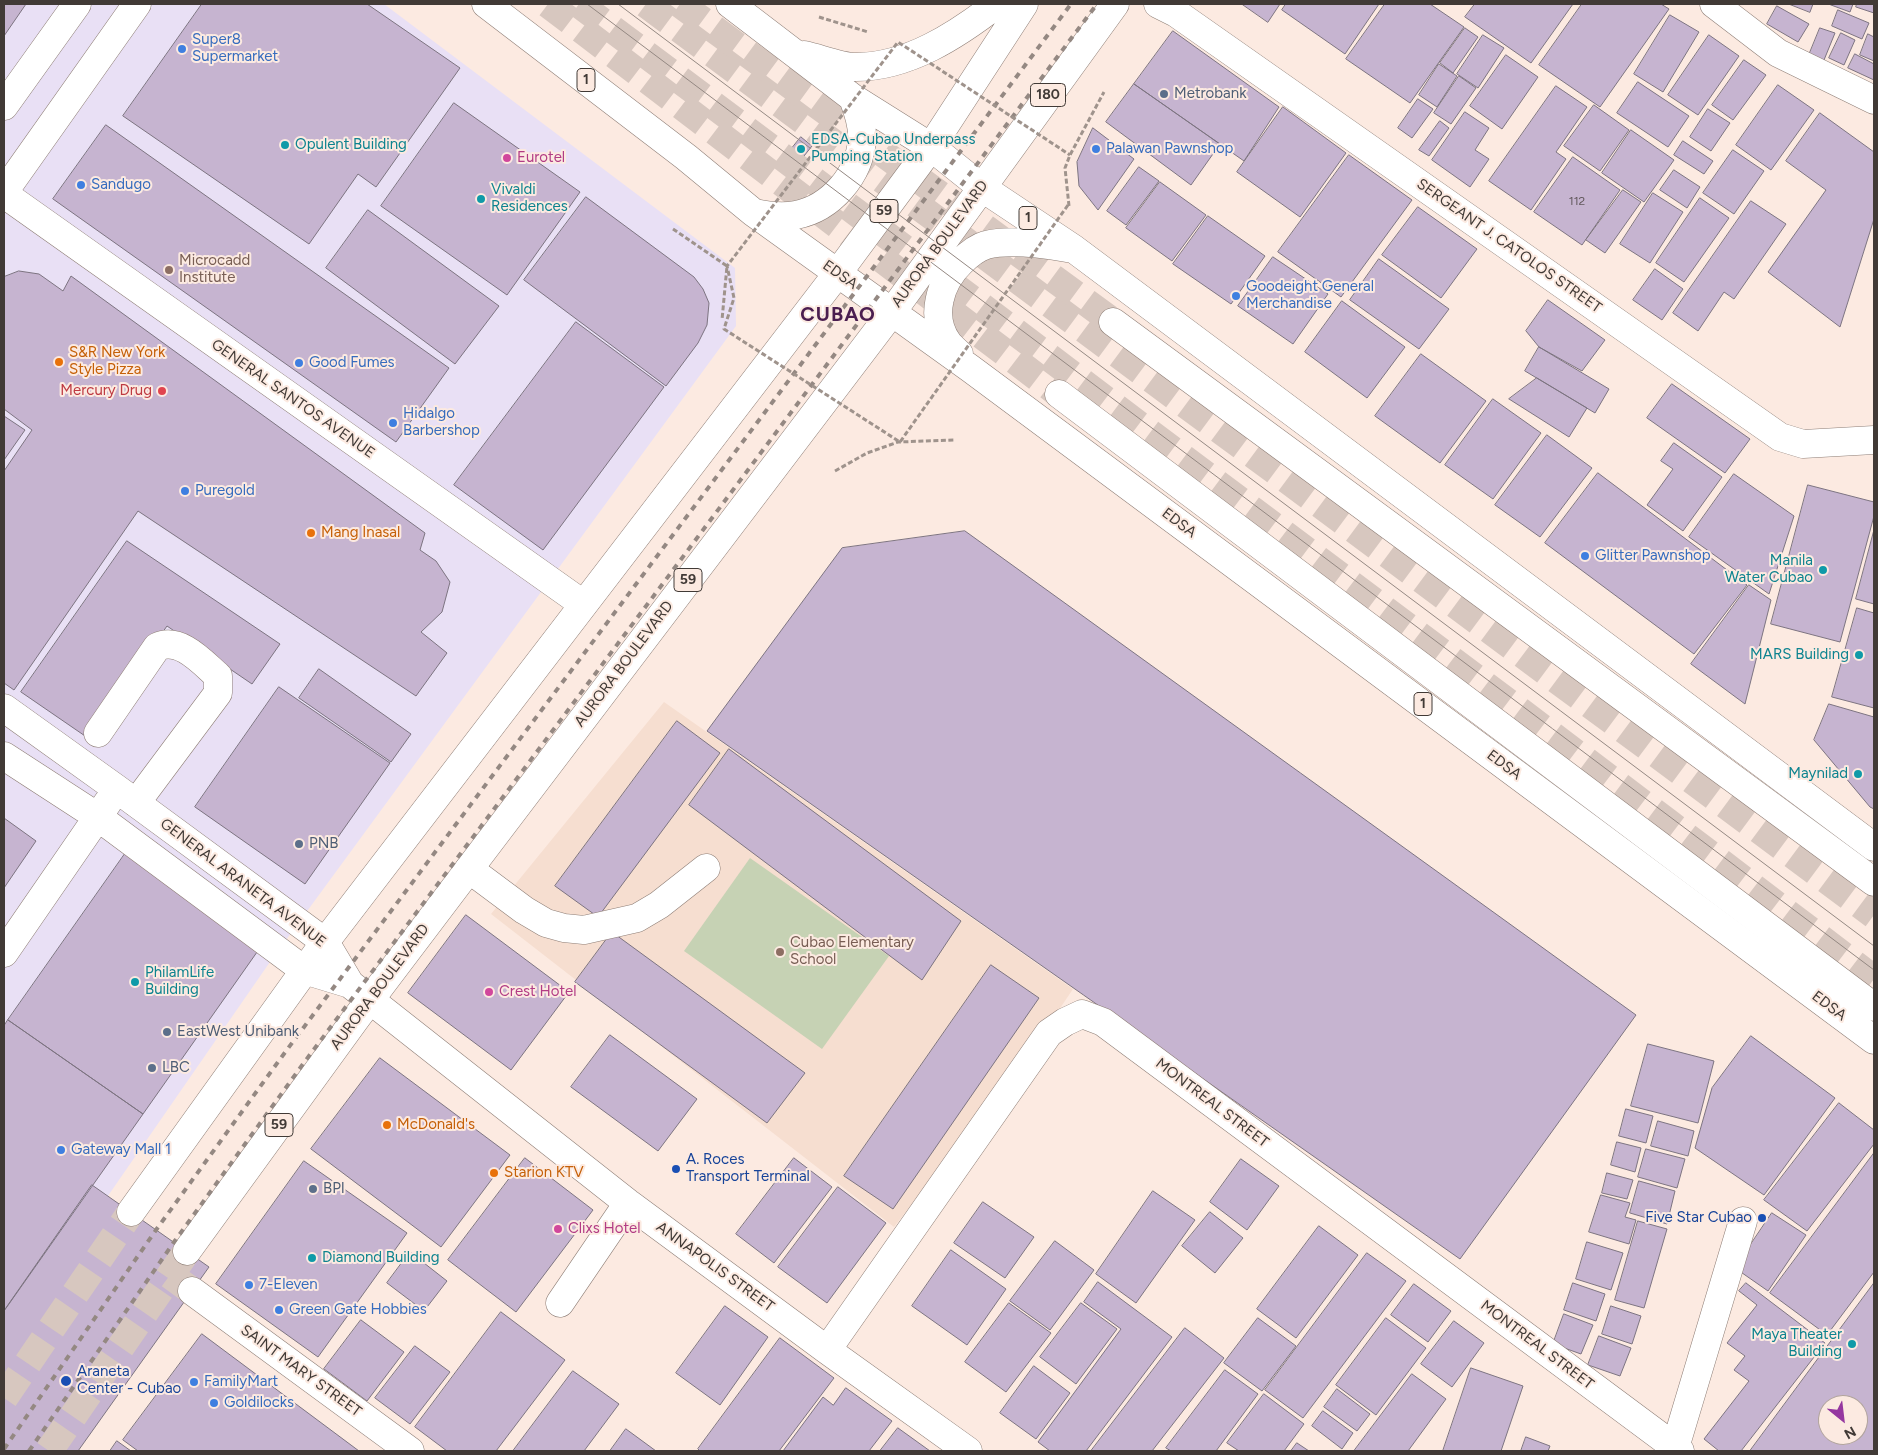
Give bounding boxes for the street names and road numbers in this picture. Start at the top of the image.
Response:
road number: 1 [577,68,595,92]
road number: 180 [1030,84,1066,106]
street label: SERGEANT J. CATOLOS STREET [1413,175,1605,317]
street label: AURORA BOULEVARD [888,177,992,311]
road number: 59 [870,200,898,222]
road number: 1 [1019,207,1037,230]
street label: EDSA [819,257,861,293]
street label: GENERAL SANTOS AVENUE [208,336,378,462]
street label: EDSA [1158,504,1200,542]
road number: 59 [674,568,702,592]
street label: AURORA BOULEVARD [571,598,677,730]
road number: 1 [1414,692,1432,716]
street label: EDSA [1483,746,1525,784]
street label: GENERAL ARANETA AVENUE [157,815,329,951]
street label: AURORA BOULEVARD [327,921,433,1053]
street label: EDSA [1808,987,1850,1025]
street label: MONTREAL STREET [1152,1055,1272,1151]
road number: 59 [265,1114,293,1136]
street label: ANNAPOLIS STREET [652,1218,778,1316]
street label: MONTREAL STREET [1477,1297,1597,1393]
street label: SAINT MARY STREET [237,1321,365,1421]

